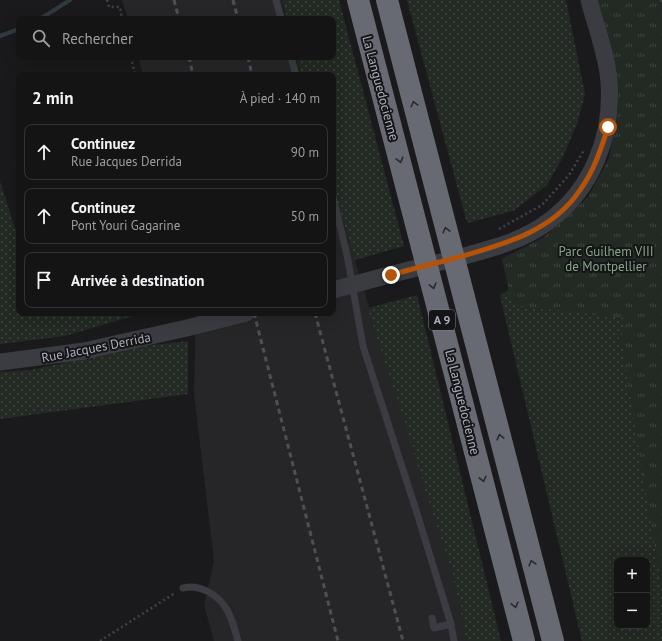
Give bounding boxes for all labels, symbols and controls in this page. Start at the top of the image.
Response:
search box [16,16,336,60]
icon: search [30,27,52,49]
text: Rechercher [62,29,133,48]
street label: La Languedocienne [358,34,403,142]
text: 2 min [32,87,73,109]
text: À pied · 140 m [240,90,320,107]
one-way arrow [410,100,419,107]
route start [599,118,617,136]
text: Continuez [71,134,135,153]
icon: ahead [33,141,55,163]
text: 90 m [291,144,319,161]
text: Rue Jacques Derrida [71,153,182,170]
one-way arrow [395,156,404,163]
text: Continuez [71,198,135,217]
icon: ahead [33,205,55,227]
text: 50 m [291,208,319,225]
text: Pont Youri Gagarine [71,217,180,234]
one-way arrow [443,226,451,233]
park label: Parc Guilhem VIII de Montpellier [558,243,654,275]
route end [382,266,400,284]
icon: arrive [33,269,55,291]
text: Arrivée à destination [71,271,204,290]
one-way arrow [428,282,436,289]
road number: A 9 [429,310,455,330]
street label: Rue Jacques Derrida [40,329,152,366]
street label: La Languedocienne [441,348,484,456]
one-way arrow [496,433,505,440]
one-way arrow [478,476,486,482]
map controls [614,557,650,629]
button: + [614,557,650,593]
one-way arrow [529,559,537,566]
button: − [614,593,650,629]
one-way arrow [510,601,519,608]

